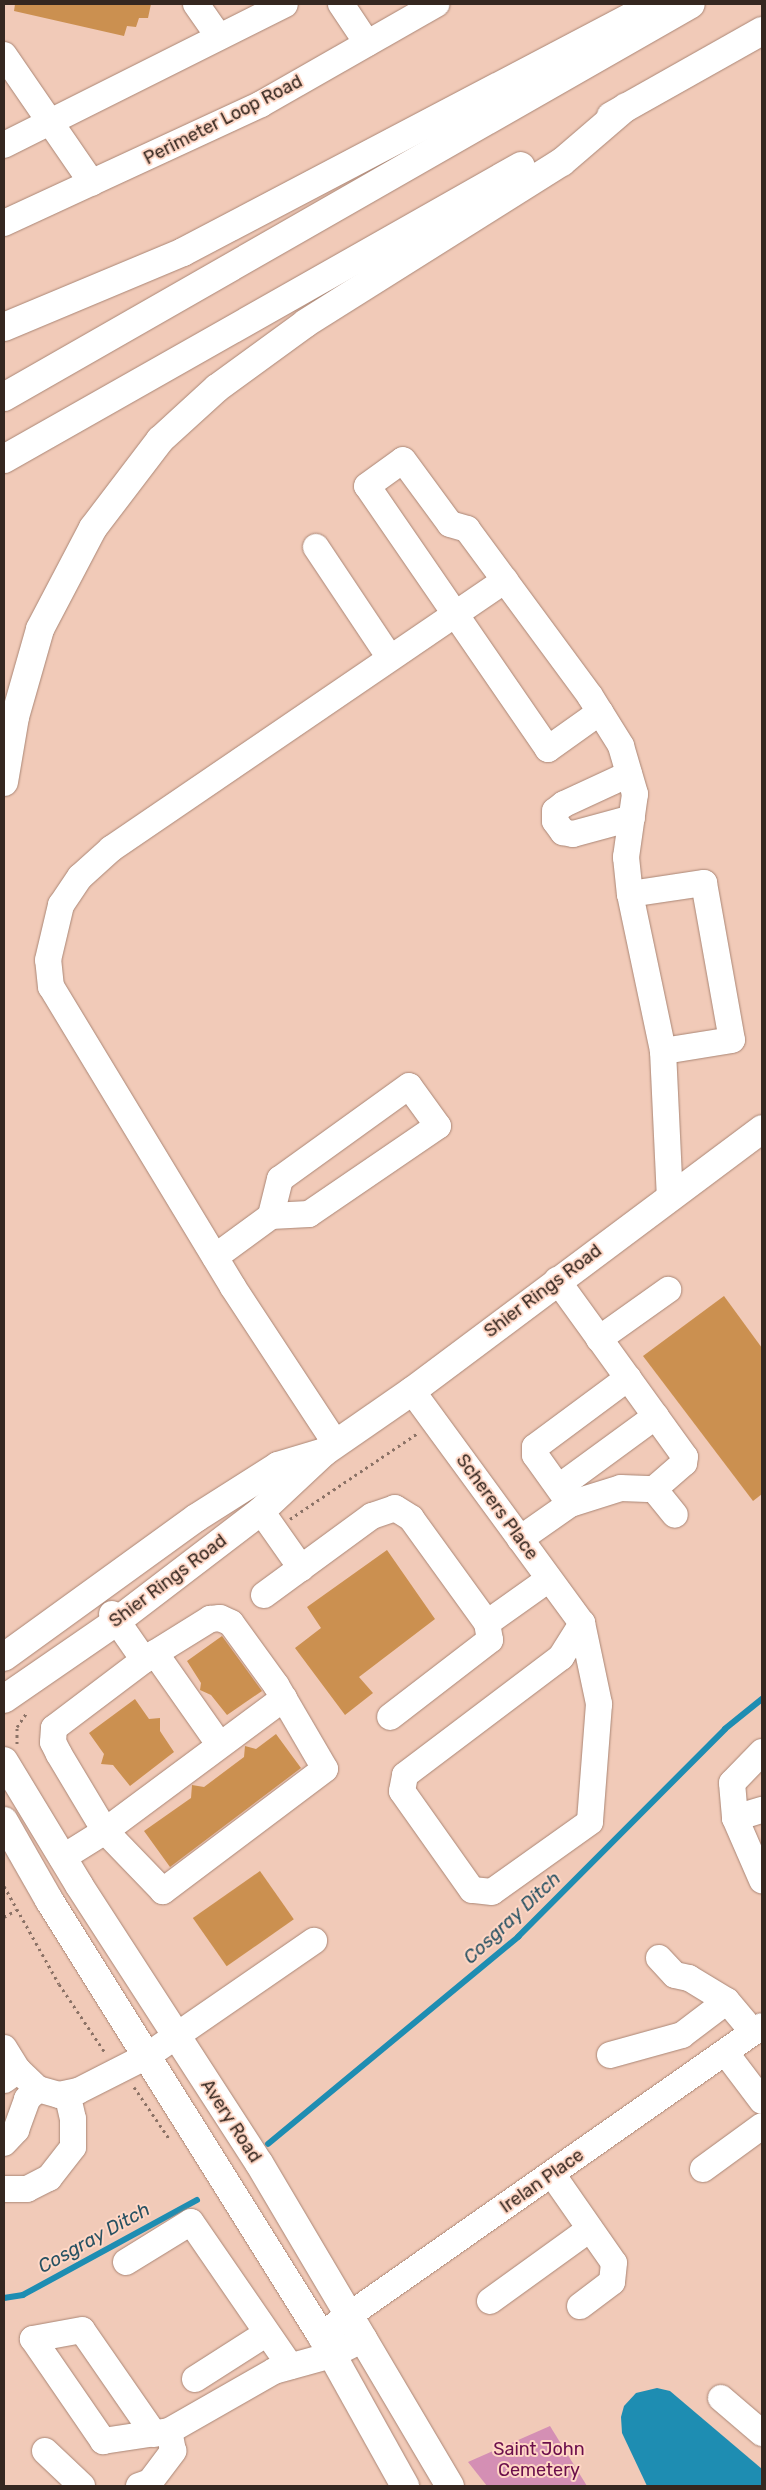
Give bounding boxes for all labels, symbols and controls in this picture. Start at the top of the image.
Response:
street label: Perimeter Loop Road [140,71,306,169]
street label: Shier Rings Road [480,1240,606,1342]
street label: Scherers Place [451,1450,543,1564]
street label: Shier Rings Road [105,1530,231,1632]
water label: Cosgray Ditch [458,1867,566,1969]
street label: Avery Road [196,2075,266,2167]
street label: Irelan Place [496,2144,588,2218]
water label: Cosgray Ditch [34,2198,154,2278]
park label: Saint John Cemetery [493,2439,585,2482]

